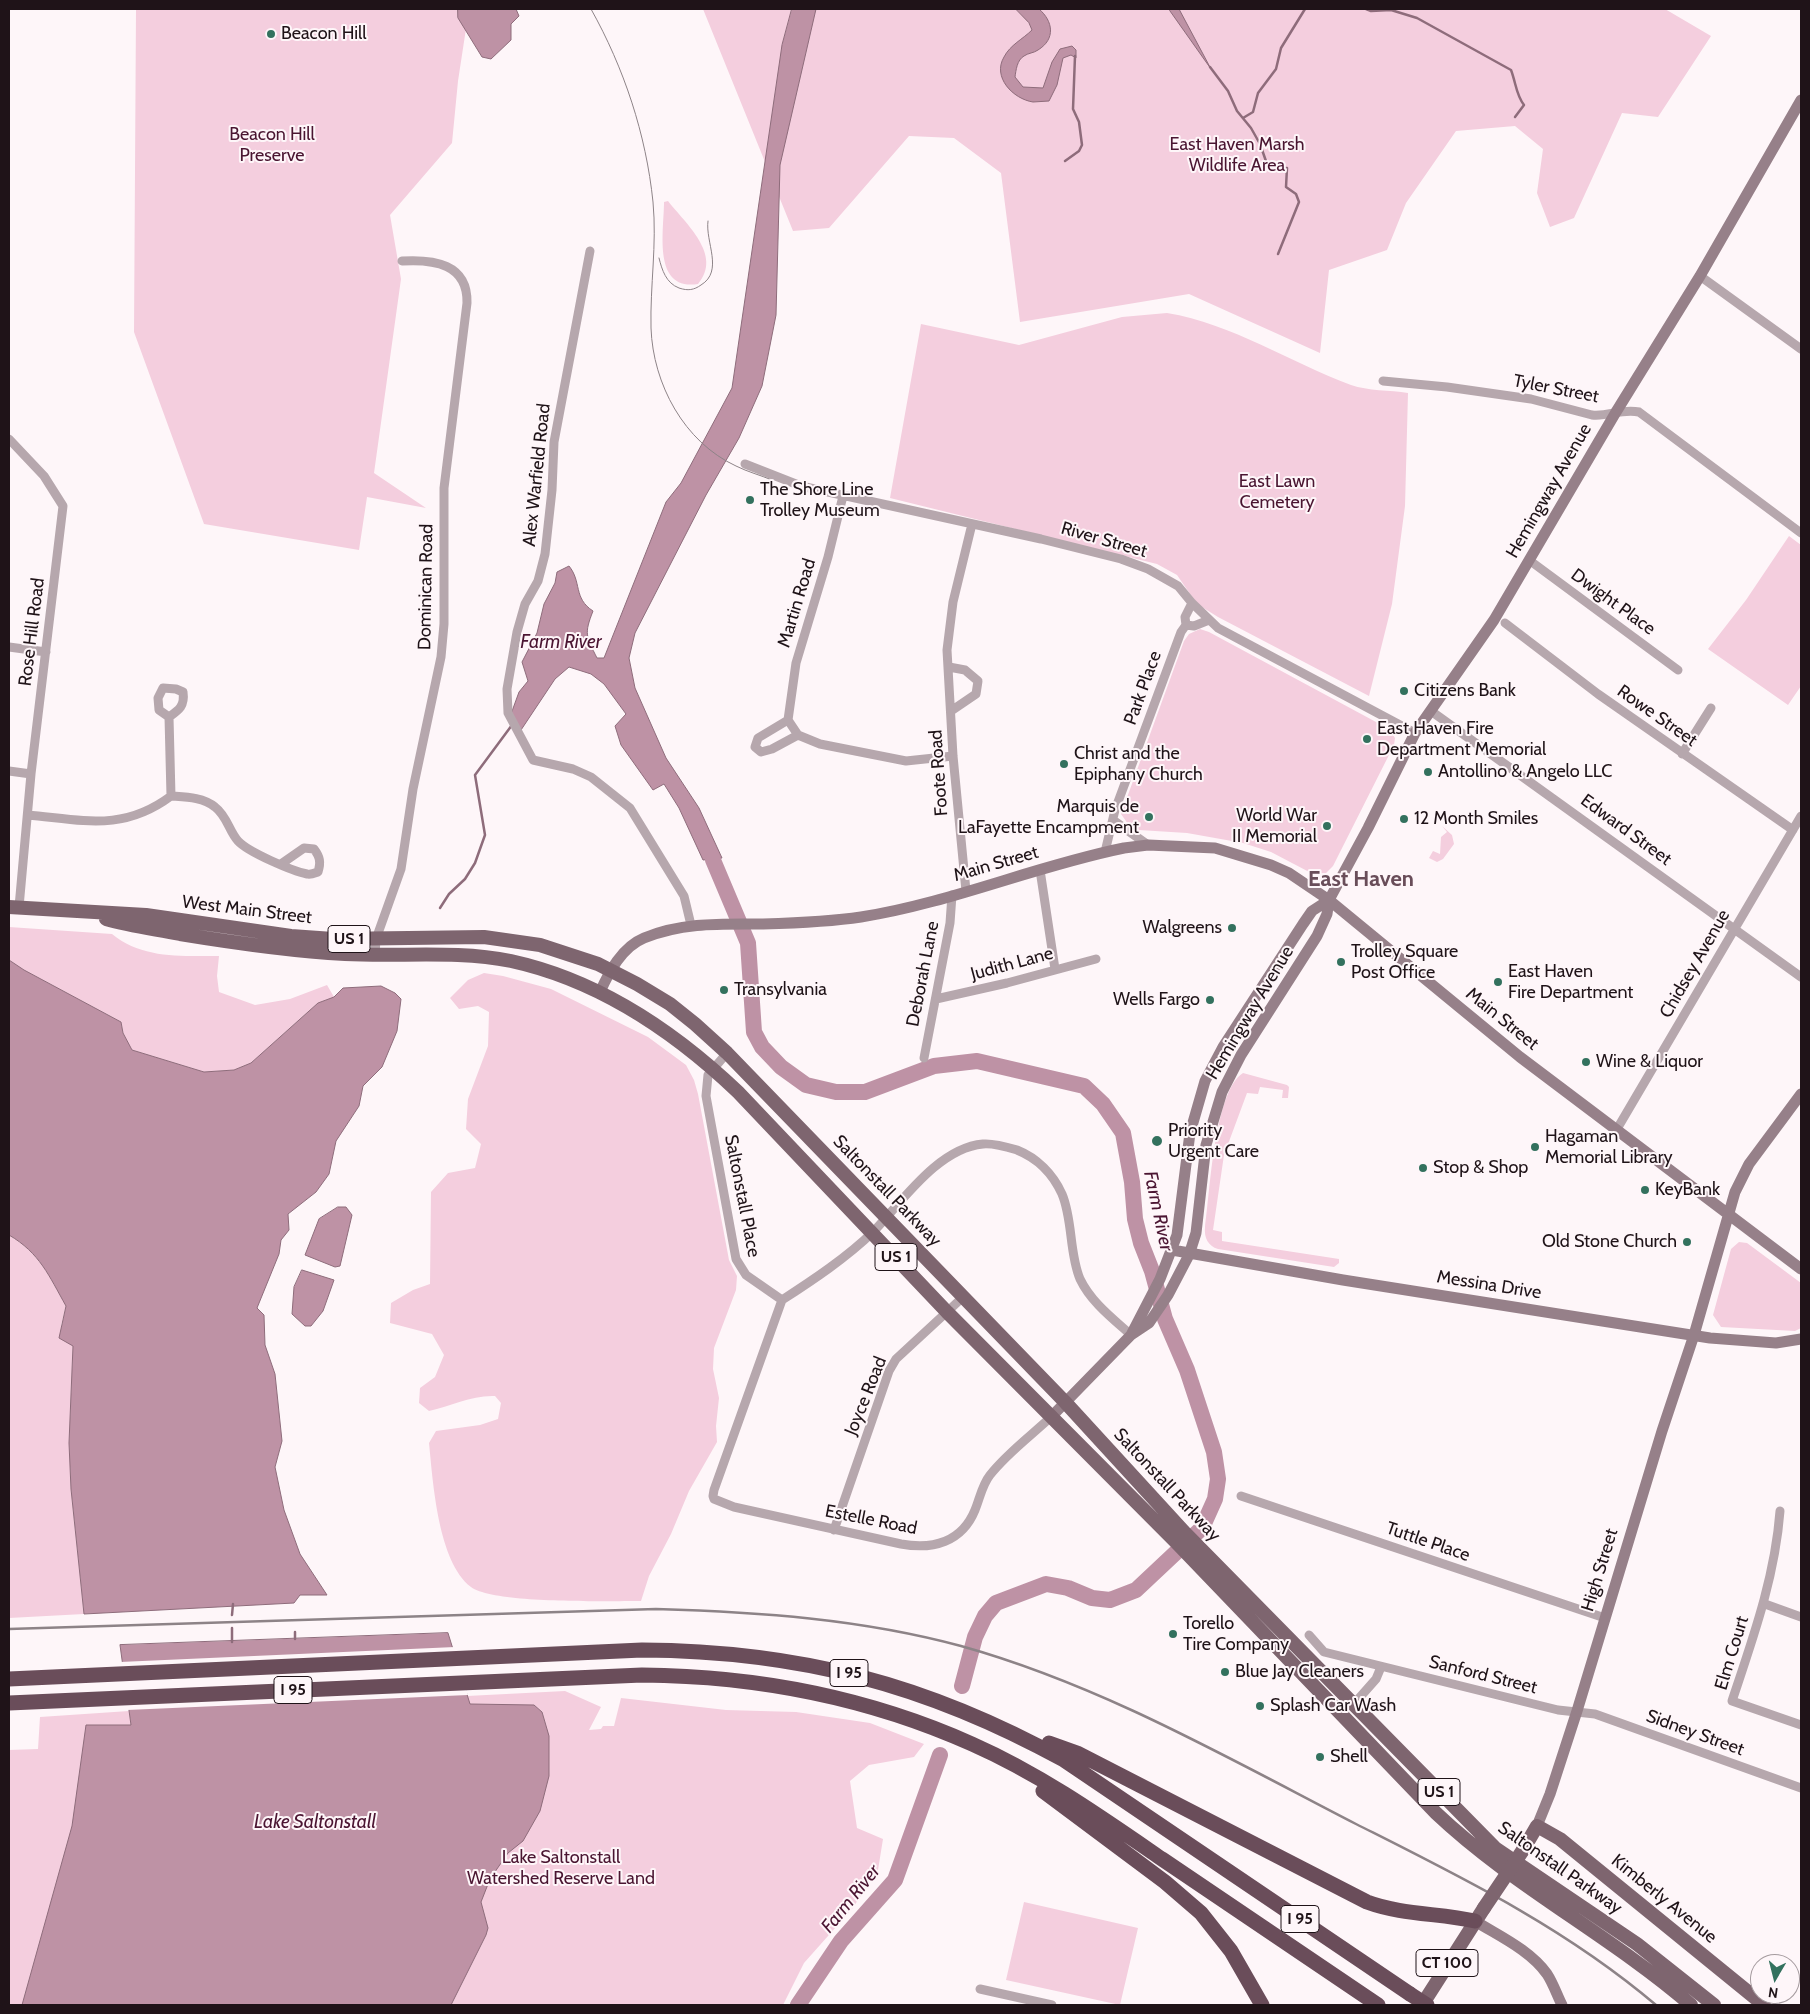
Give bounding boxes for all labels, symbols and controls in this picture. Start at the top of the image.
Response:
place label: Beacon Hill [281,23,367,45]
marker: Beacon Hill [265,28,277,40]
park label: Beacon Hill Preserve [229,124,315,166]
park label: East Haven Marsh Wildlife Area [1169,134,1305,176]
street label: Tyler Street [1511,370,1601,408]
street label: Alex Warfield Road [519,402,555,548]
street label: Hemingway Avenue [1502,420,1596,562]
park label: East Lawn Cemetery [1239,471,1315,514]
place label: The Shore Line Trolley Museum [760,479,880,522]
marker: The Shore Line Trolley Museum [744,494,756,506]
street label: River Street [1059,517,1149,563]
street label: Dominican Road [414,524,438,650]
street label: Martin Road [773,556,821,650]
street label: Dwight Place [1567,564,1659,640]
street label: Rose Hill Road [15,577,49,687]
water label: Farm River [520,631,602,653]
street label: Park Place [1120,648,1166,728]
place label: Citizens Bank [1414,680,1516,702]
street label: Rowe Street [1613,681,1701,751]
marker: Citizens Bank [1398,685,1410,697]
place label: East Haven Fire Department Memorial [1377,718,1546,761]
street label: Foote Road [925,729,953,817]
marker: East Haven Fire Department Memorial [1361,733,1373,745]
place label: Christ and the Epiphany Church [1074,743,1203,786]
marker: Christ and the Epiphany Church [1058,758,1070,770]
place label: Antollino & Angelo LLC [1438,761,1612,783]
marker: Antollino & Angelo LLC [1422,766,1434,778]
street label: Edward Street [1576,790,1676,870]
place label: Marquis de LaFayette Encampment [958,796,1139,839]
place label: World War II Memorial [1232,805,1317,848]
place label: 12 Month Smiles [1414,808,1538,830]
marker: Marquis de LaFayette Encampment [1143,811,1155,823]
marker: 12 Month Smiles [1398,813,1410,825]
marker: World War II Memorial [1321,820,1333,832]
street label: Main Street [951,842,1041,886]
district label: East Haven [1308,867,1414,893]
street label: West Main Street [181,891,313,929]
street label: Chidsey Avenue [1655,906,1735,1022]
place label: Walgreens [1142,917,1222,939]
street label: Deborah Lane [902,919,944,1029]
marker: Walgreens [1226,922,1238,934]
road number: US 1 [328,926,370,952]
place label: Trolley Square Post Office [1351,941,1458,984]
street label: Hemingway Avenue [1202,942,1298,1084]
street label: Judith Lane [968,943,1056,985]
marker: Trolley Square Post Office [1335,956,1347,968]
place label: East Haven Fire Department [1508,961,1633,1004]
marker: East Haven Fire Department [1492,976,1504,988]
place label: Transylvania [734,979,827,1001]
street label: Main Street [1461,983,1543,1055]
marker: Transylvania [718,984,730,996]
place label: Wells Fargo [1113,989,1200,1011]
marker: Wells Fargo [1204,994,1216,1006]
place label: Wine & Liquor [1596,1051,1703,1073]
marker: Wine & Liquor [1580,1056,1592,1068]
place label: Priority Urgent Care [1168,1120,1259,1162]
place label: Hagaman Memorial Library [1545,1126,1673,1168]
street label: Saltonstall Parkway [828,1131,946,1251]
street label: Saltonstall Place [720,1133,764,1259]
marker: Priority Urgent Care [1150,1134,1164,1148]
marker: Hagaman Memorial Library [1529,1141,1541,1153]
place label: Stop & Shop [1433,1157,1528,1179]
marker: Stop & Shop [1417,1162,1429,1174]
water label: Farm River [1138,1169,1178,1253]
place label: KeyBank [1655,1179,1720,1201]
marker: KeyBank [1639,1184,1651,1196]
place label: Old Stone Church [1542,1231,1677,1253]
marker: Old Stone Church [1681,1236,1693,1248]
road number: US 1 [875,1244,917,1270]
street label: Messina Drive [1435,1266,1543,1304]
street label: Joyce Road [840,1353,892,1439]
street label: Saltonstall Parkway [1109,1424,1225,1546]
street label: Estelle Road [823,1501,919,1539]
street label: Tuttle Place [1383,1518,1473,1566]
street label: High Street [1577,1526,1623,1614]
place label: Torello Tire Company [1183,1613,1289,1656]
street label: Elm Court [1711,1614,1753,1692]
marker: Torello Tire Company [1167,1628,1179,1640]
street label: Sanford Street [1427,1651,1539,1699]
road number: I 95 [830,1660,868,1686]
place label: Blue Jay Cleaners [1235,1661,1364,1683]
marker: Blue Jay Cleaners [1219,1666,1231,1678]
road number: I 95 [274,1676,312,1704]
place label: Splash Car Wash [1270,1695,1396,1717]
marker: Splash Car Wash [1254,1700,1266,1712]
street label: Sidney Street [1643,1705,1747,1761]
place label: Shell [1330,1746,1368,1768]
marker: Shell [1314,1751,1326,1763]
road number: US 1 [1418,1778,1460,1805]
water label: Lake Saltonstall [254,1811,376,1833]
street label: Saltonstall Parkway [1494,1817,1626,1919]
park label: Lake Saltonstall Watershed Reserve Land [467,1847,655,1890]
street label: Kimberly Avenue [1607,1850,1721,1948]
water label: Farm River [817,1860,885,1938]
road number: I 95 [1281,1906,1319,1932]
road number: CT 100 [1416,1950,1478,1976]
north arrow [1750,1954,1800,2004]
text: N [1767,1983,1779,2002]

